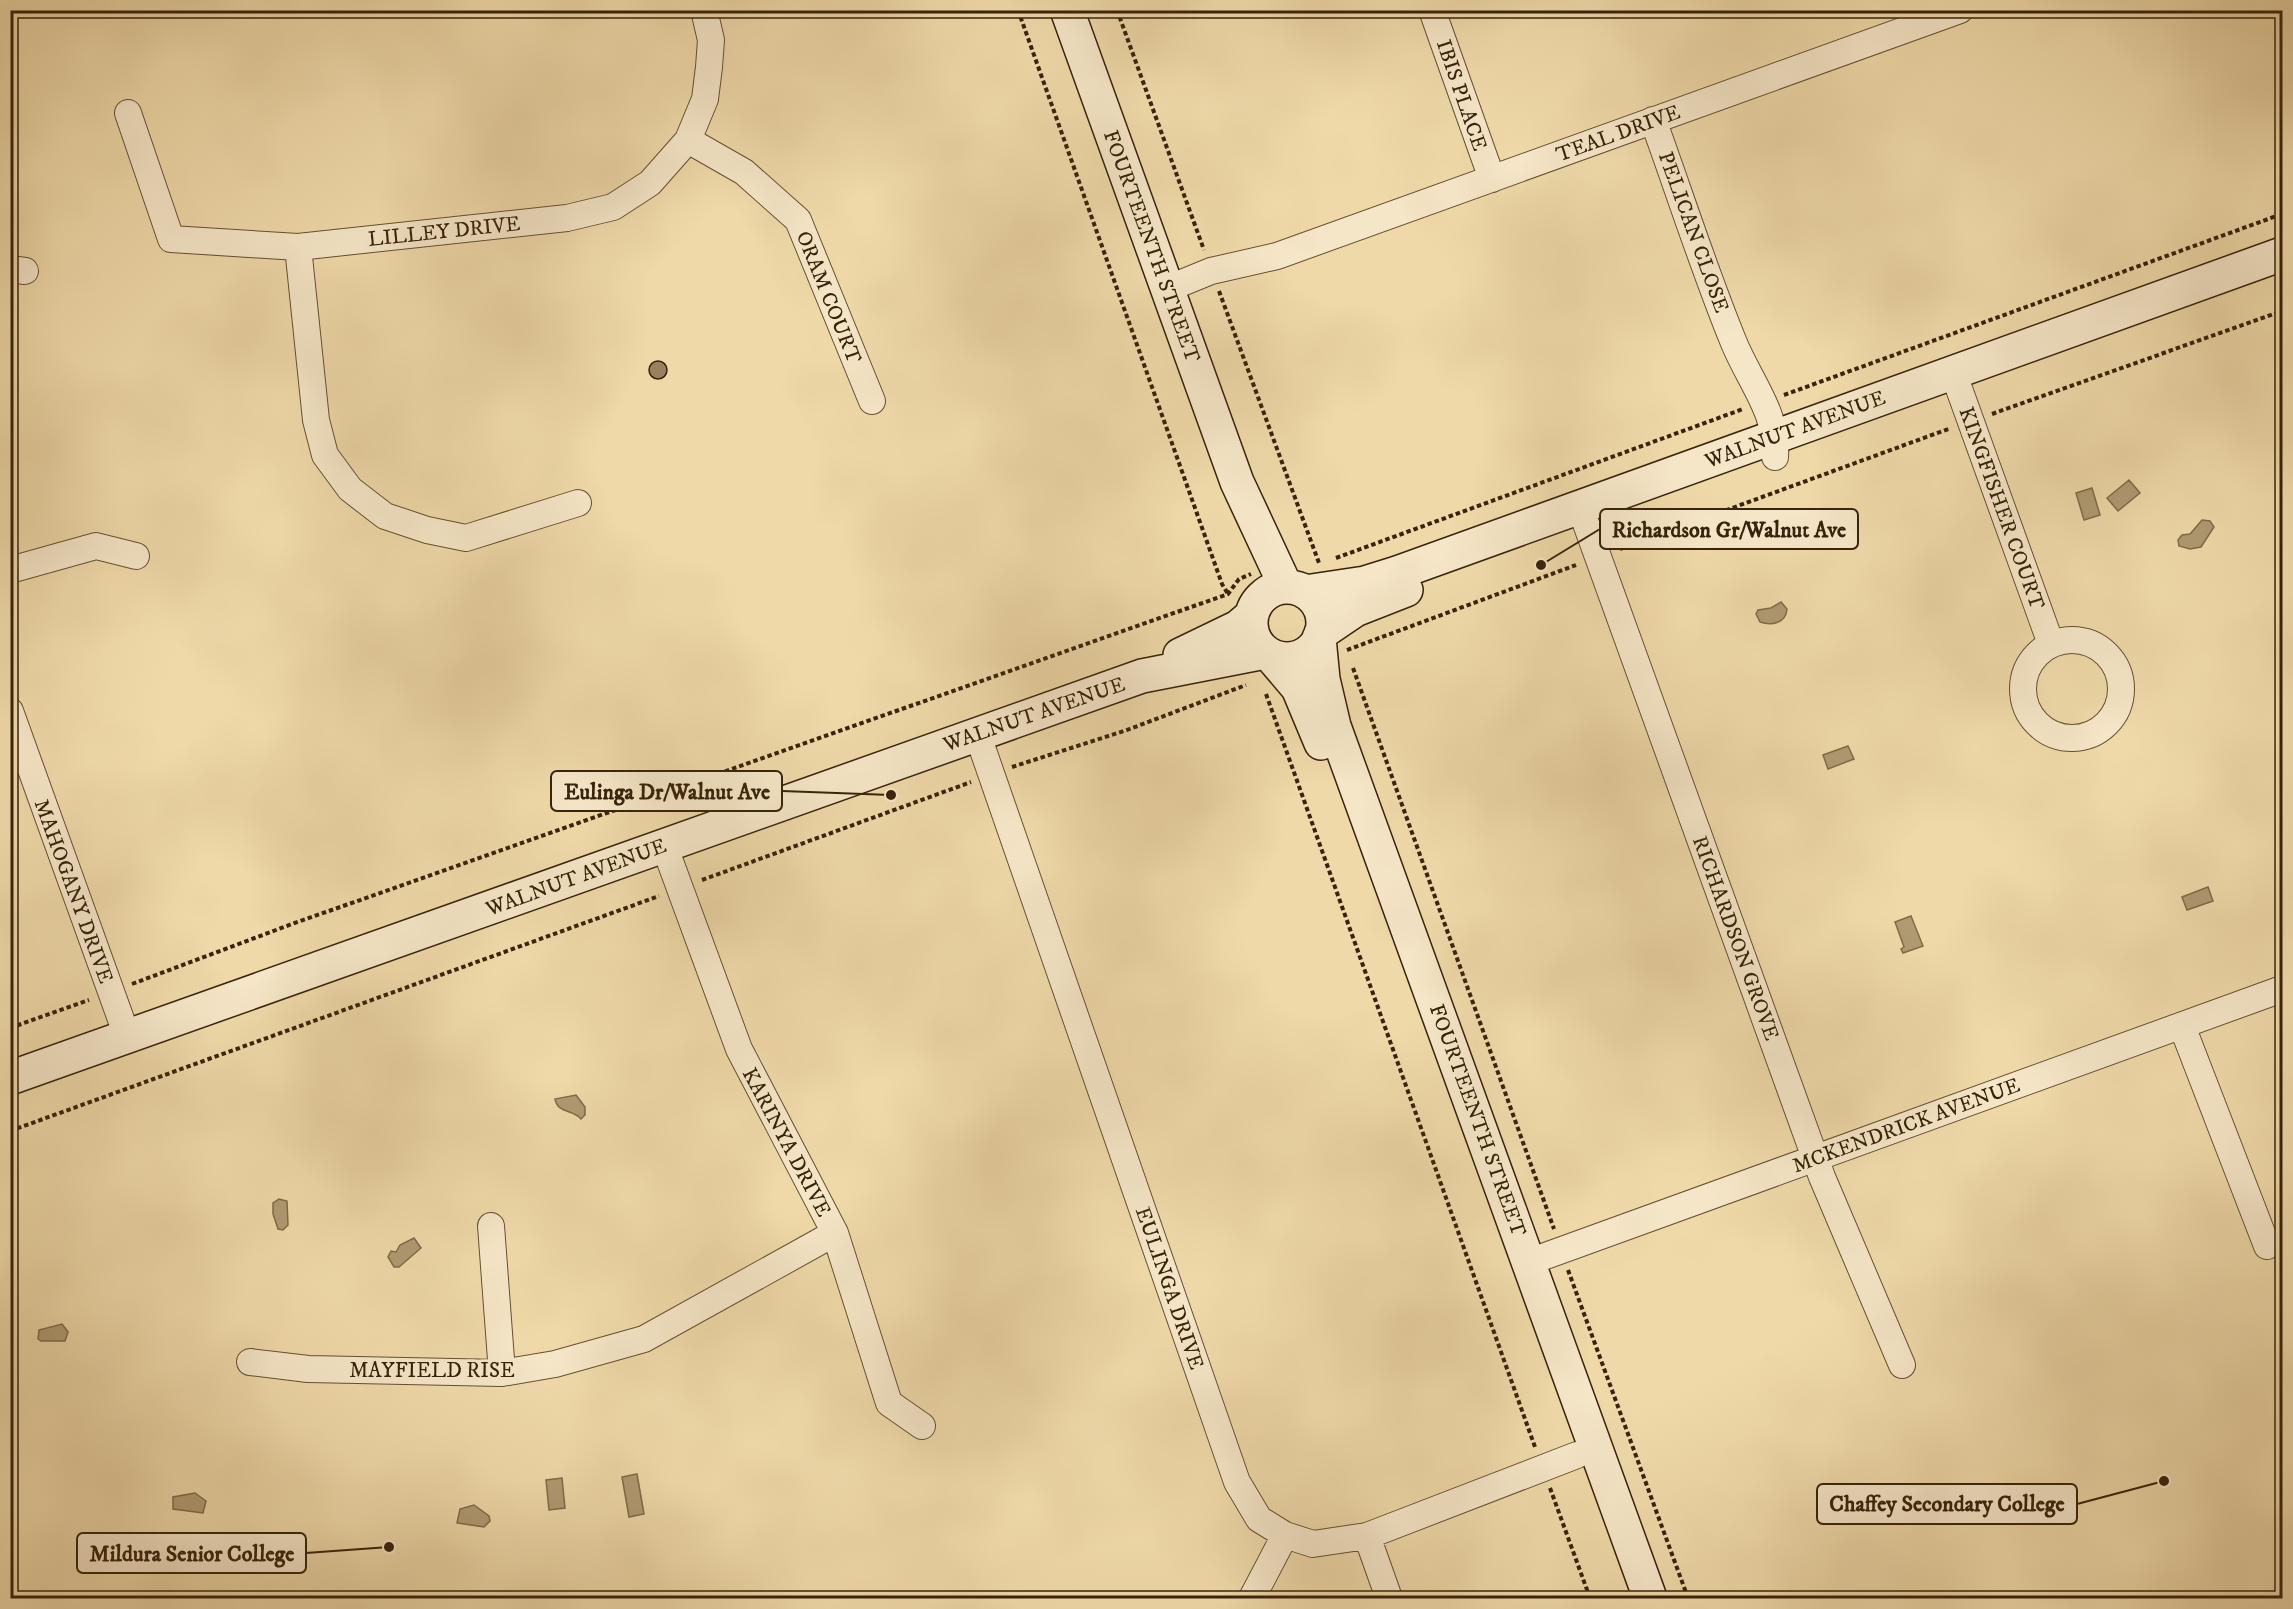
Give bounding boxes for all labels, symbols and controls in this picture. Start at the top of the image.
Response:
street label: IBIS PLACE [1430,36,1492,154]
street label: TEAL DRIVE [1553,99,1684,168]
street label: FOURTEENTH STREET [1097,127,1205,366]
street label: PELICAN CLOSE [1652,148,1734,317]
street label: LILLEY DRIVE [367,211,522,253]
street label: ORAM COURT [790,227,866,367]
street label: WALNUT AVENUE [1701,385,1889,475]
street label: KINGFISHER COURT [1952,404,2050,613]
callout: Richardson Gr/Walnut Ave [1600,509,1858,549]
text: Richardson Gr/Walnut Ave [1612,517,1846,544]
street label: WALNUT AVENUE [939,672,1129,759]
callout: Eulinga Dr/Walnut Ave [551,771,782,811]
text: Eulinga Dr/Walnut Ave [564,779,770,806]
street label: MAHOGANY DRIVE [28,796,119,987]
street label: WALNUT AVENUE [482,833,670,923]
street label: RICHARDSON GROVE [1686,833,1784,1044]
street label: FOURTEENTH STREET [1423,1001,1531,1240]
street label: KARINYA DRIVE [736,1064,836,1222]
street label: MCKENDRICK AVENUE [1789,1073,2024,1179]
street label: EULINGA DRIVE [1129,1203,1209,1373]
street label: MAYFIELD RISE [349,1358,515,1384]
callout: Chaffey Secondary College [1817,1484,2077,1524]
text: Chaffey Secondary College [1829,1491,2065,1518]
callout: Mildura Senior College [77,1533,306,1573]
text: Mildura Senior College [90,1541,294,1568]

